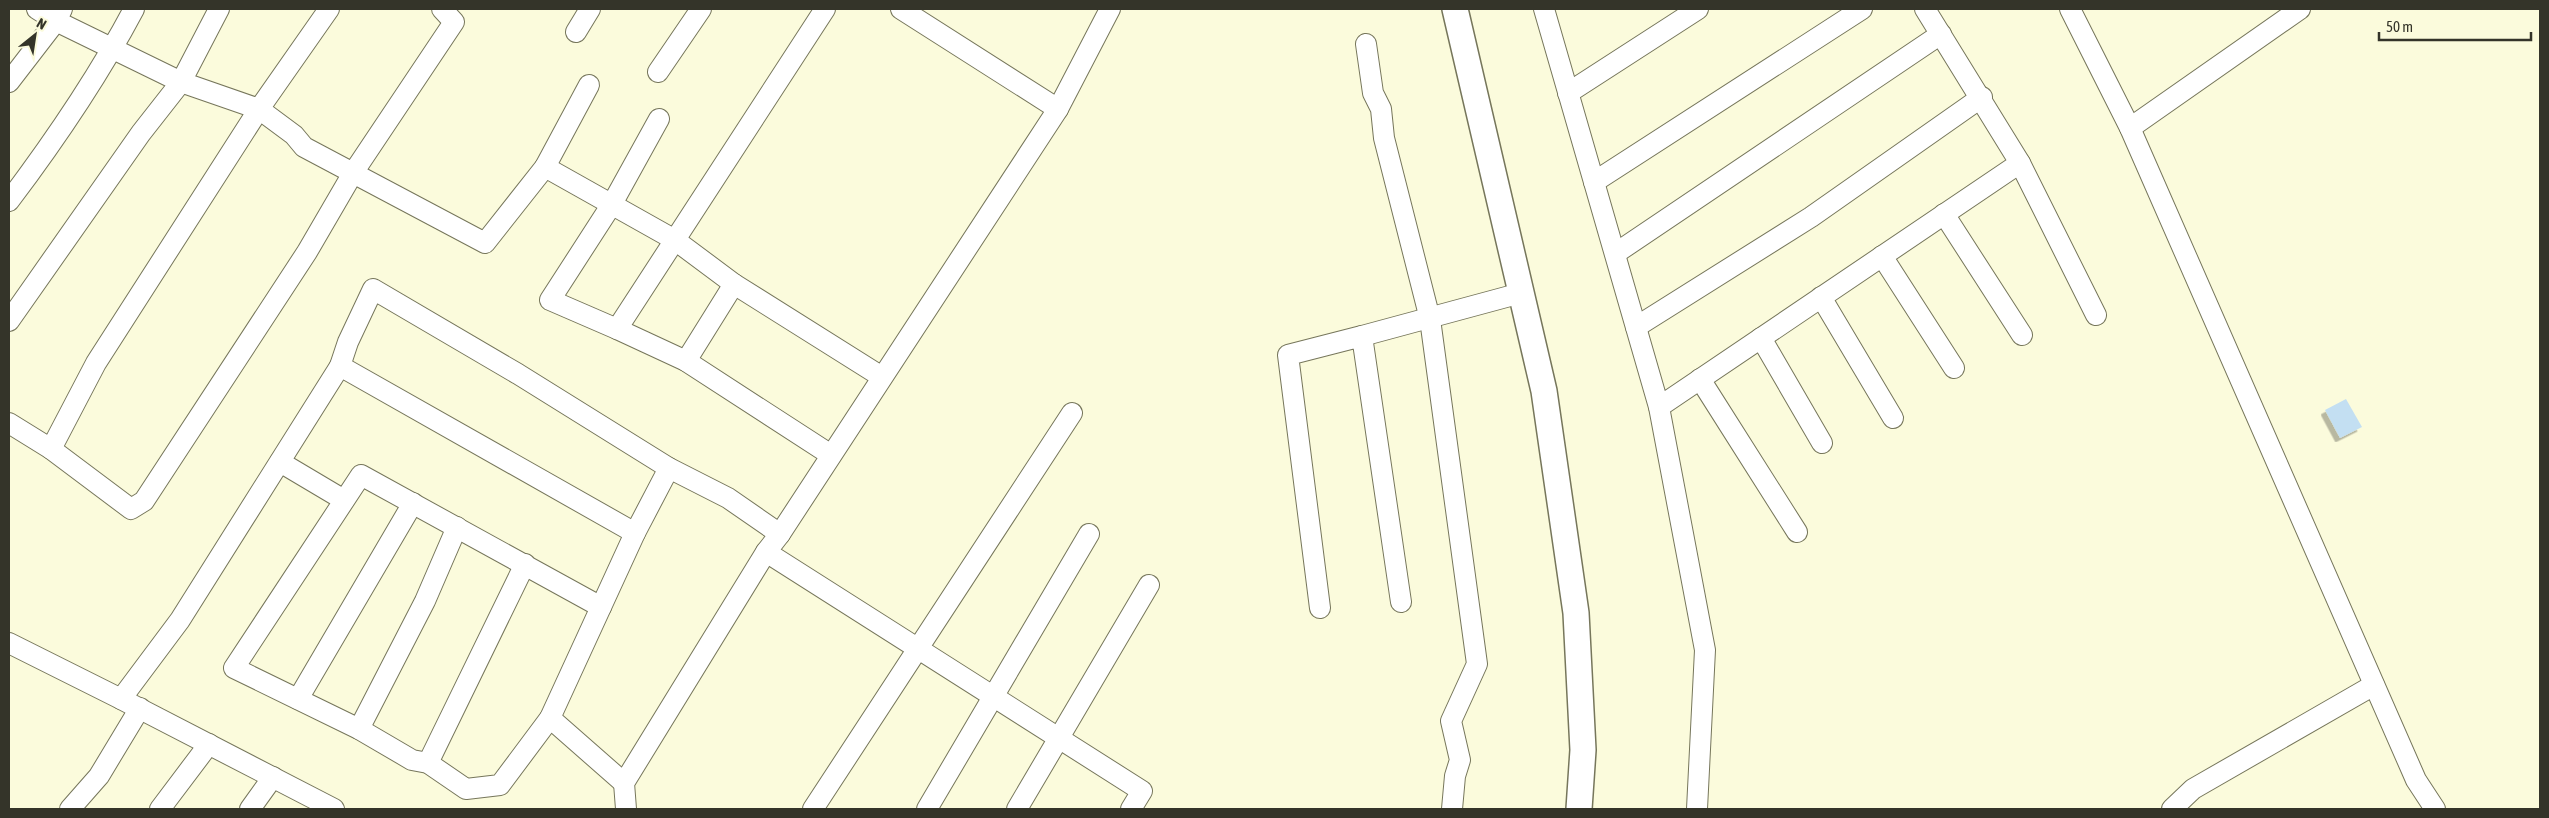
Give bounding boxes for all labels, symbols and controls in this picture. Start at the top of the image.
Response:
north arrow [10,10,60,60]
scale bar [2379,10,2532,42]
text: N [34,15,49,33]
text: 50 m [2386,18,2413,35]

